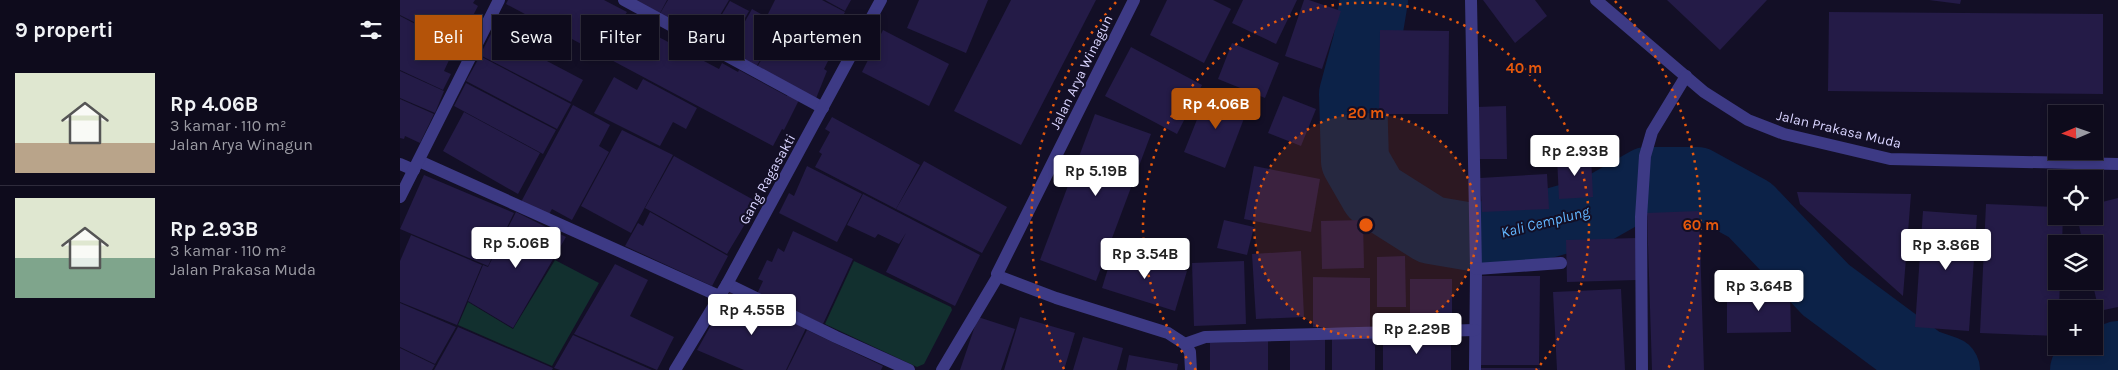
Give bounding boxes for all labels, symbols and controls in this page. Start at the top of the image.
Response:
street label: Jalan Arya Winagun [1046,12,1117,132]
chip: Beli [415,15,482,60]
chip: Sewa [492,15,571,60]
chip: Filter [581,15,659,60]
chip: Baru [669,15,744,60]
chip: Apartemen [754,15,880,60]
icon: filters [357,16,385,44]
text: 9 properti [15,18,113,42]
text: 40 m [1506,59,1542,77]
pin: Rp 4.06B [1164,88,1268,130]
text: Rp 4.06B [170,92,258,116]
icon: home [55,93,115,153]
text: Rp 4.06B [1182,94,1250,113]
text: 20 m [1348,104,1384,122]
north arrow [2048,105,2102,160]
map controls [2048,105,2103,355]
street label: Jalan Prakasa Muda [1775,107,1903,152]
text: 3 kamar · 110 m² [170,116,286,135]
street label: Gang Ragasakti [736,131,799,227]
pin: Rp 2.93B [1523,134,1627,177]
text: Jalan Arya Winagun [170,135,313,154]
text: Rp 2.93B [1541,141,1609,160]
pin: Rp 5.19B [1044,154,1148,197]
text: Rp 5.19B [1065,161,1127,180]
button: locate [2048,170,2103,225]
water label: Kali Cemplung [1499,202,1592,242]
centre of rings [1357,216,1375,234]
text: 60 m [1683,216,1719,234]
text: Rp 2.93B [170,217,258,241]
icon: home [55,218,115,278]
pin: Rp 5.06B [464,226,568,269]
pin: Rp 3.86B [1894,228,1998,271]
text: Rp 5.06B [482,233,550,252]
text: Rp 3.86B [1912,235,1980,254]
button: layers [2048,235,2103,290]
pin: Rp 3.54B [1093,238,1197,280]
text: 3 kamar · 110 m² [170,241,286,260]
text: Rp 3.54B [1112,244,1178,263]
text: Jalan Prakasa Muda [170,260,316,279]
pin: Rp 3.64B [1707,270,1811,312]
text: Rp 3.64B [1725,276,1793,295]
pin: Rp 4.55B [700,294,804,336]
text: Rp 4.55B [719,300,785,319]
button: + [2048,300,2103,355]
pin: Rp 2.29B [1365,312,1469,355]
text: Rp 2.29B [1383,319,1451,338]

